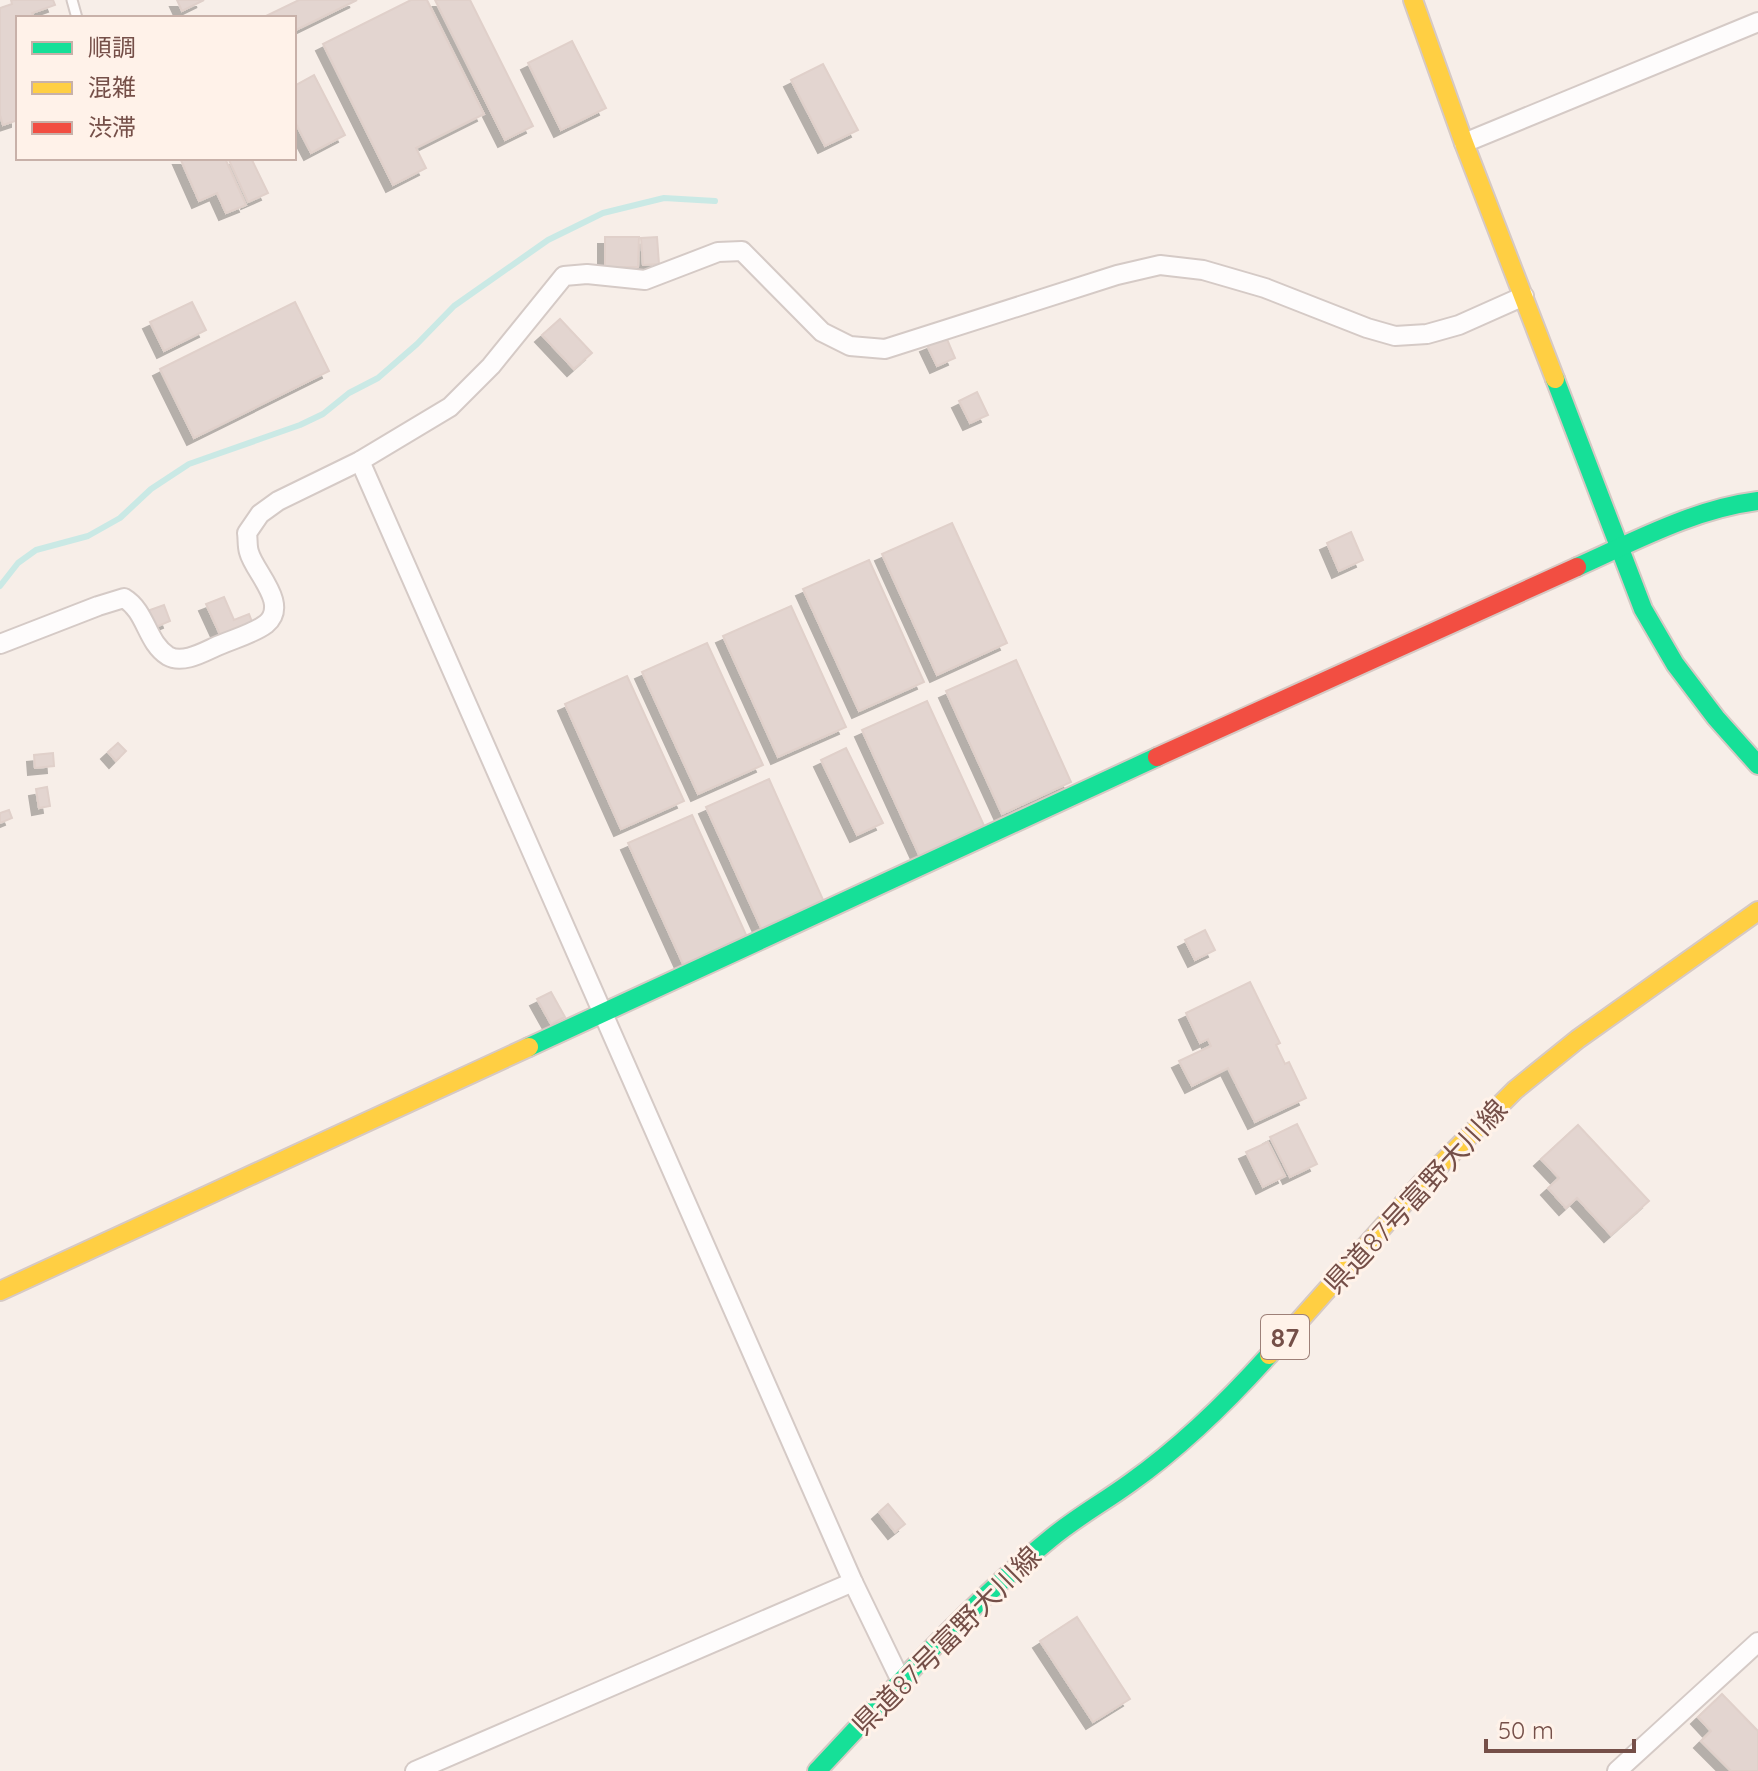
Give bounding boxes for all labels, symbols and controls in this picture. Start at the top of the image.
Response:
legend [16,16,296,160]
text: 順調 [88,32,136,62]
text: 混雑 [88,72,136,102]
text: 渋滞 [88,112,136,142]
street label: 県道87号富野大川線 [1316,1092,1514,1300]
road number: 87 [1261,1315,1309,1359]
street label: 県道87号富野大川線 [844,1538,1048,1742]
scale bar [1486,1703,1634,1753]
text: 50 m [1498,1715,1554,1745]

